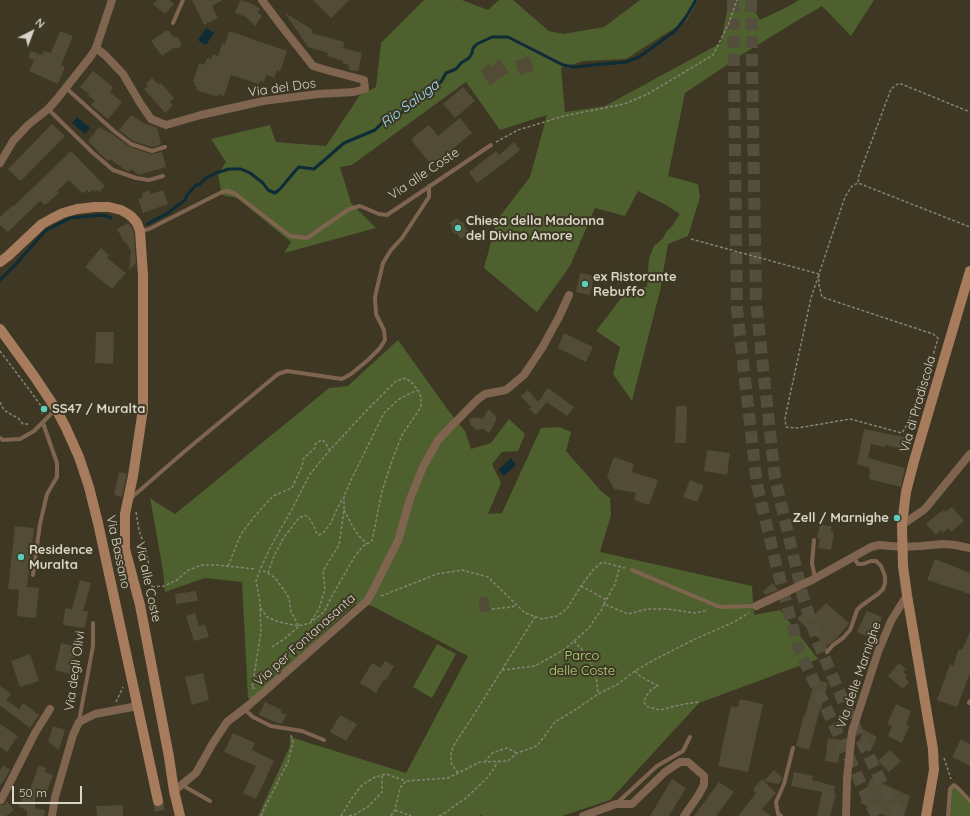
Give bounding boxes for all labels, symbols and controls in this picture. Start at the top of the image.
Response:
north arrow [12,12,52,52]
text: N [32,15,48,31]
street label: Via del Dos [247,76,317,100]
water label: Rio Saluga [377,76,443,132]
street label: Via alle Coste [386,145,462,203]
place label: Chiesa della Madonna del Divino Amore [466,213,604,244]
marker: Chiesa della Madonna del Divino Amore [453,223,463,233]
place label: ex Ristorante Rebuffo [593,269,677,300]
marker: ex Ristorante Rebuffo [580,279,590,289]
street label: Via di Pradiscola [897,354,939,454]
place label: SS47 / Muralta [52,401,145,417]
marker: SS47 / Muralta [39,404,49,414]
place label: Zell / Marnighe [792,510,889,526]
marker: Zell / Marnighe [892,513,902,523]
street label: Via Bassano [103,514,133,590]
street label: Via alle Coste [132,540,164,624]
place label: Residence Muralta [29,542,93,573]
marker: Residence Muralta [16,552,26,562]
street label: Via per Fontanasanta [251,590,359,690]
street label: Via delle Marnighe [833,620,885,730]
street label: Via degli Olivi [62,630,88,712]
park label: Parco delle Coste [549,648,615,679]
scale bar [14,778,84,804]
text: 50 m [19,785,47,800]

